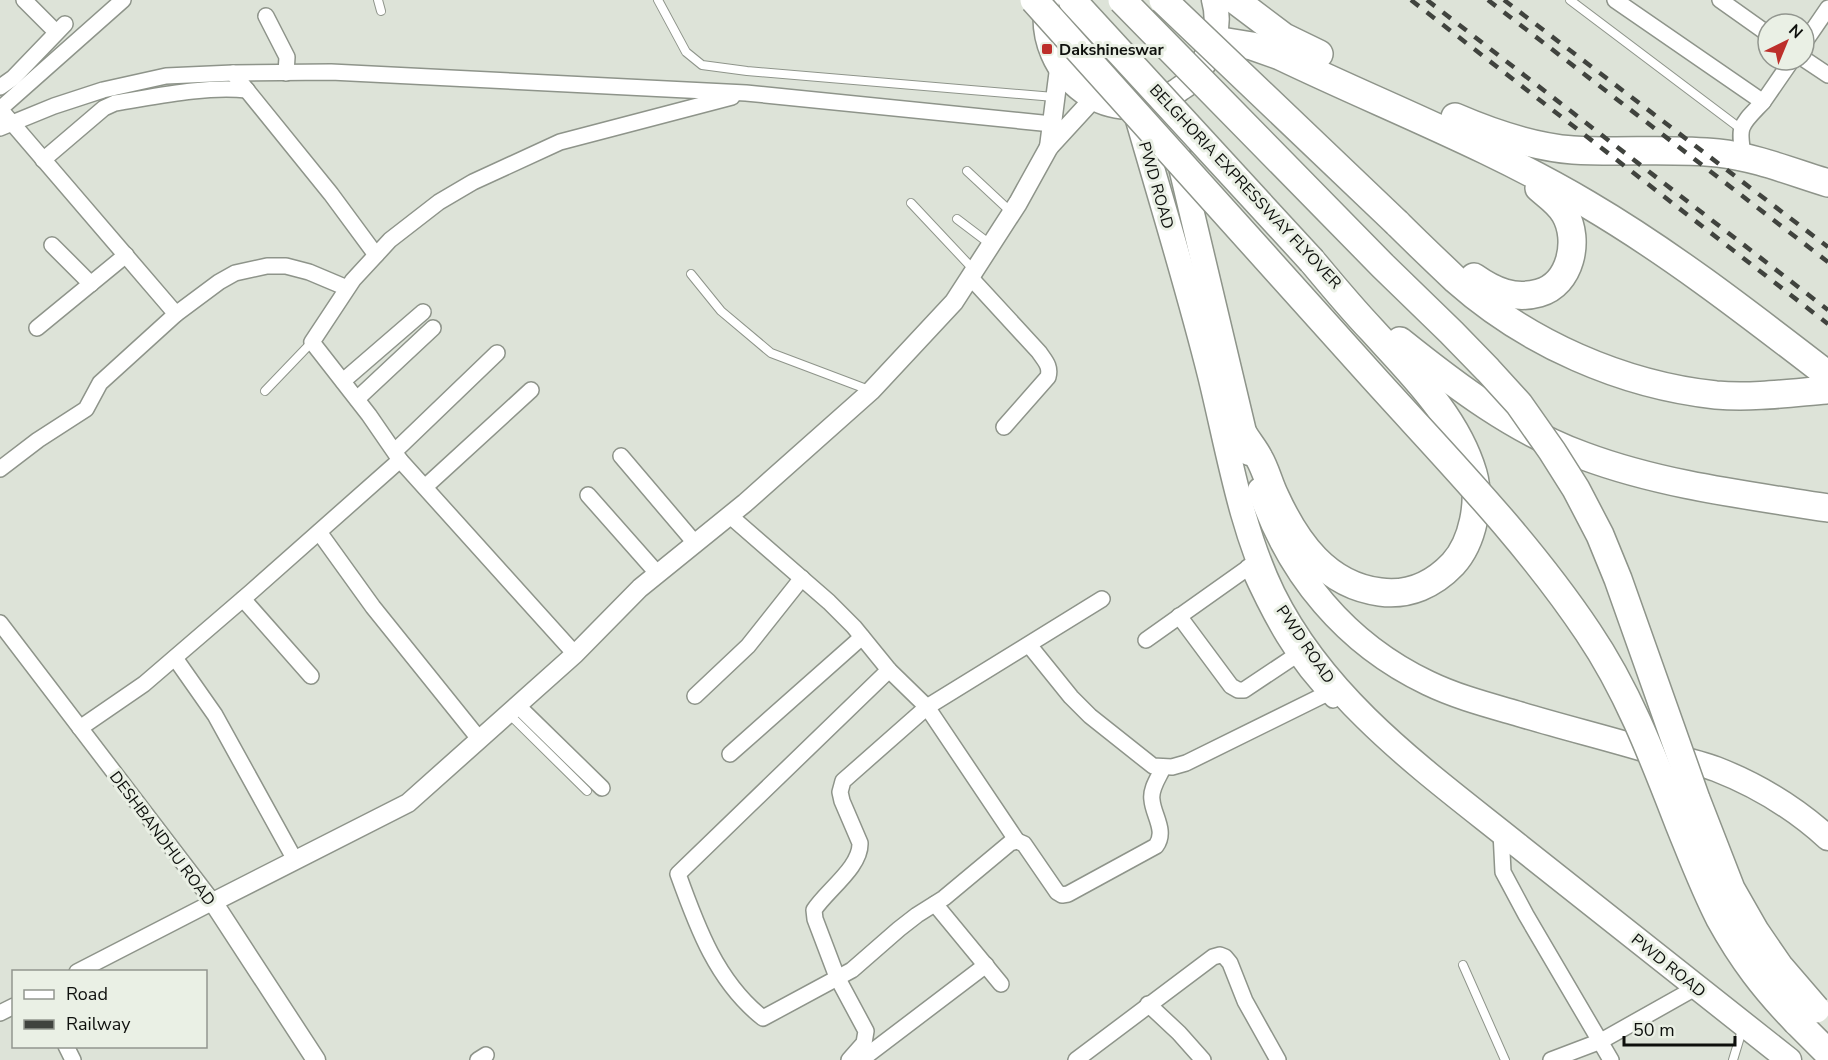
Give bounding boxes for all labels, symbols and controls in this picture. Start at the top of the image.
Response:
north arrow [1756,12,1816,72]
text: N [1784,20,1807,44]
place label: Dakshineswar [1059,39,1165,61]
marker: Dakshineswar [1040,42,1054,56]
street label: BELGHORIA EXPRESSWAY FLYOVER [1144,80,1346,294]
street label: PWD ROAD [1133,139,1179,232]
street label: PWD ROAD [1271,601,1339,688]
street label: DESHBANDHU ROAD [104,767,220,910]
street label: PWD ROAD [1626,929,1710,1003]
legend [12,970,207,1048]
text: Road [66,982,108,1006]
scale bar [1624,1009,1735,1047]
text: Railway [66,1012,131,1036]
text: 50 m [1633,1018,1675,1042]

